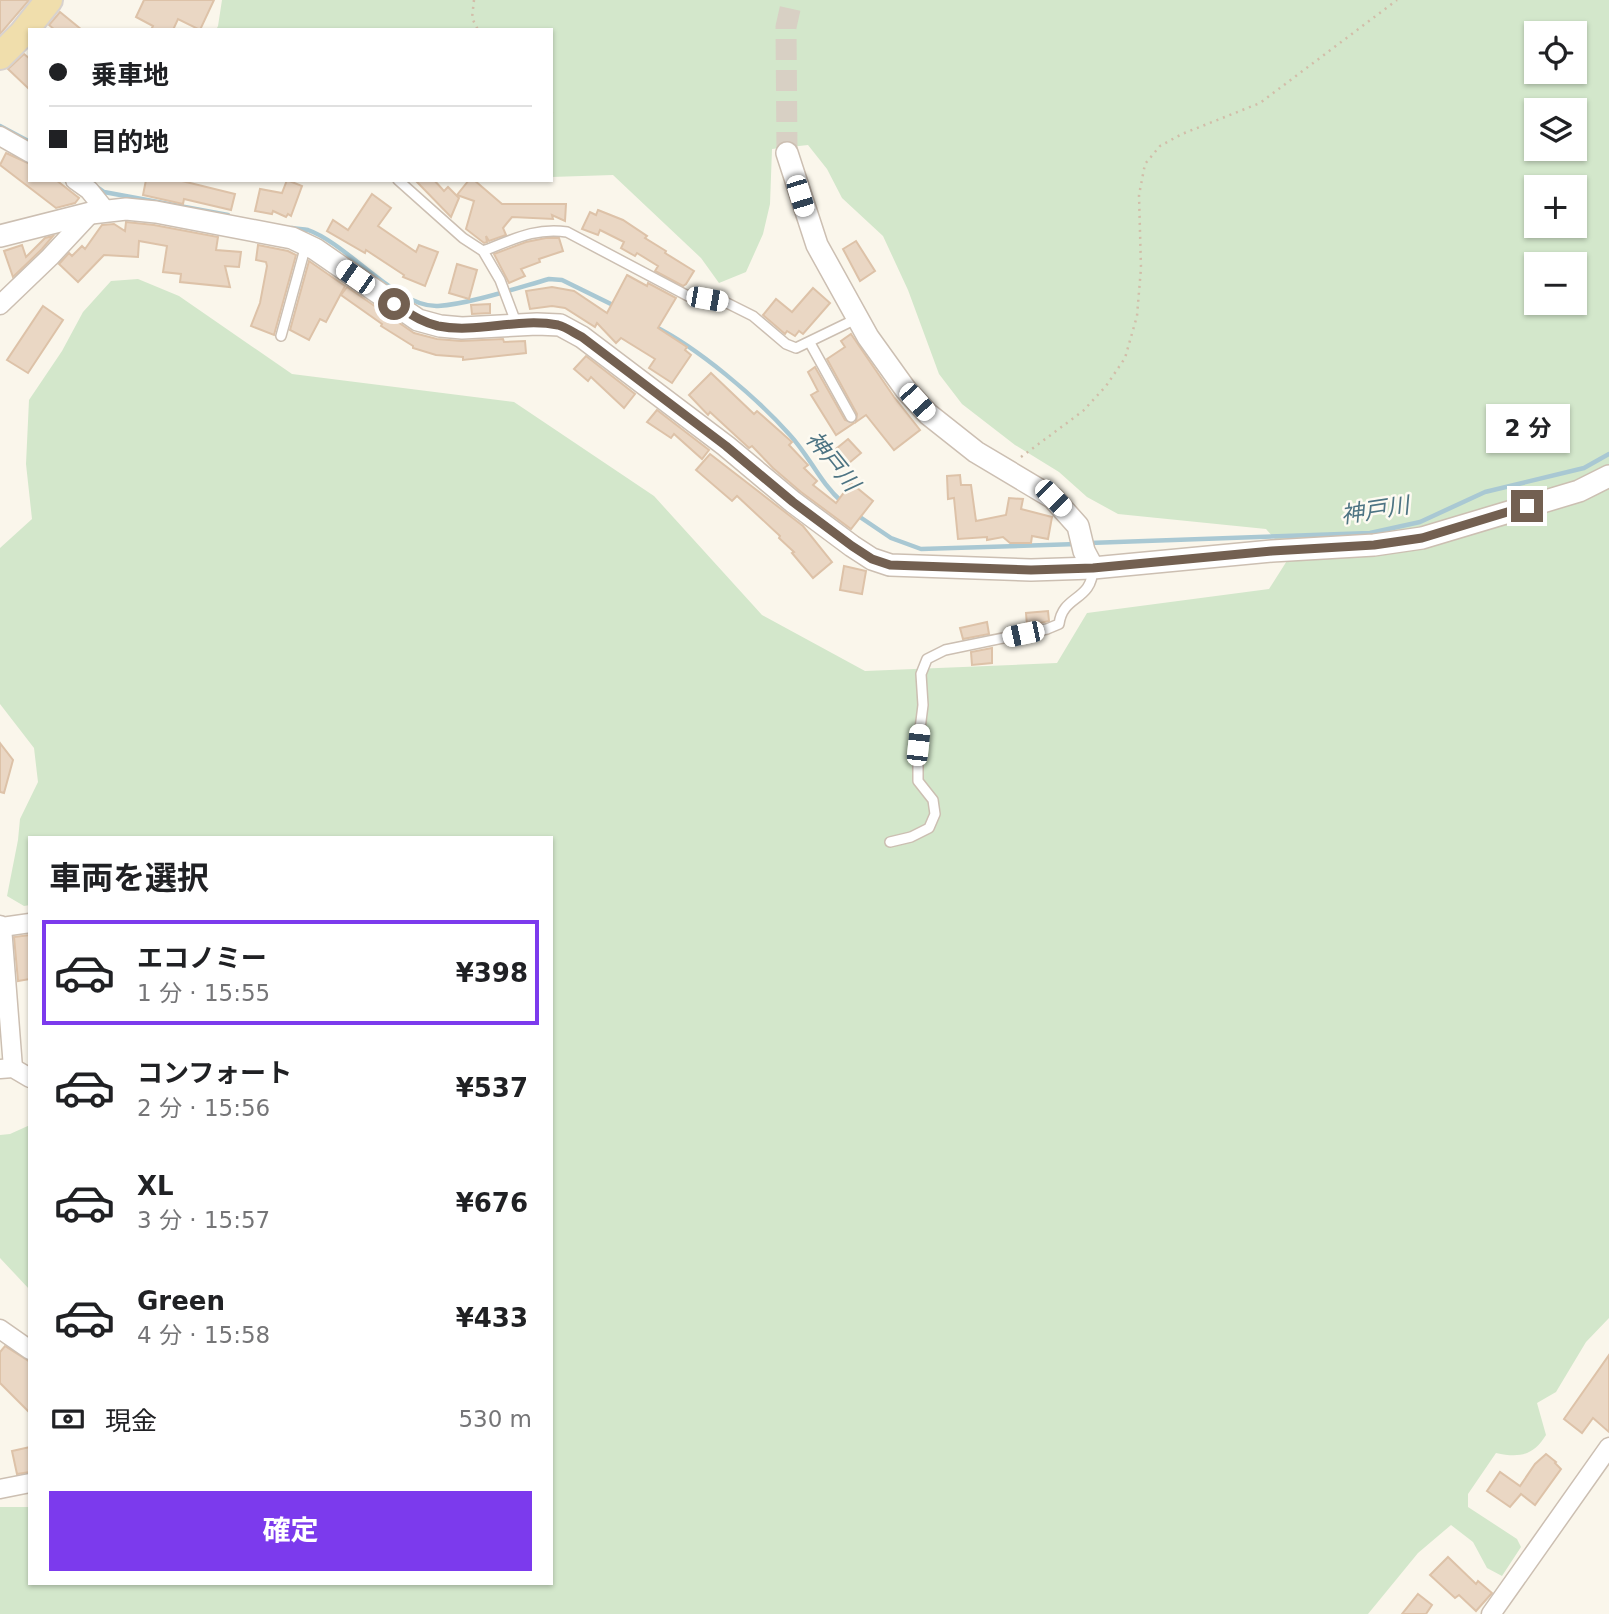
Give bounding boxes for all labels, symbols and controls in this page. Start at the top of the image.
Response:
map controls [1524,21,1587,315]
button: locate [1524,21,1587,84]
text: 乗車地 [91,60,169,90]
button: layers [1524,98,1587,161]
text: 目的地 [91,127,169,157]
car [784,173,817,219]
button: + [1524,175,1587,238]
button: − [1524,252,1587,315]
car [332,256,379,298]
car [685,285,730,313]
route start [378,288,410,320]
car [896,379,939,425]
callout: 2 分 [1485,405,1569,454]
text: 2 分 [1504,415,1552,441]
water label: 神戸川 [801,426,867,498]
car [1031,476,1076,520]
route end [1511,490,1543,522]
water label: 神戸川 [1339,491,1414,528]
car [1001,619,1046,649]
car [906,723,931,767]
text: 車両を選択 [49,859,209,897]
icon: car [53,941,116,1004]
text: エコノミー [137,943,267,973]
text: ¥398 [456,958,528,988]
text: 1 分 · 15:55 [137,980,270,1006]
icon: car [53,1056,116,1119]
text: コンフォート [137,1058,292,1088]
text: ¥537 [456,1073,528,1103]
text: 2 分 · 15:56 [137,1095,270,1121]
icon: car [53,1171,116,1234]
text: XL [137,1171,174,1201]
text: ¥676 [456,1188,528,1218]
text: 3 分 · 15:57 [137,1207,270,1233]
icon: car [53,1286,116,1349]
text: Green [137,1286,225,1316]
text: ¥433 [456,1303,528,1333]
text: 4 分 · 15:58 [137,1322,270,1348]
icon: cash [49,1400,87,1438]
text: 現金 [105,1406,157,1436]
text: 530 m [458,1406,532,1432]
button: 確定 [49,1491,532,1571]

